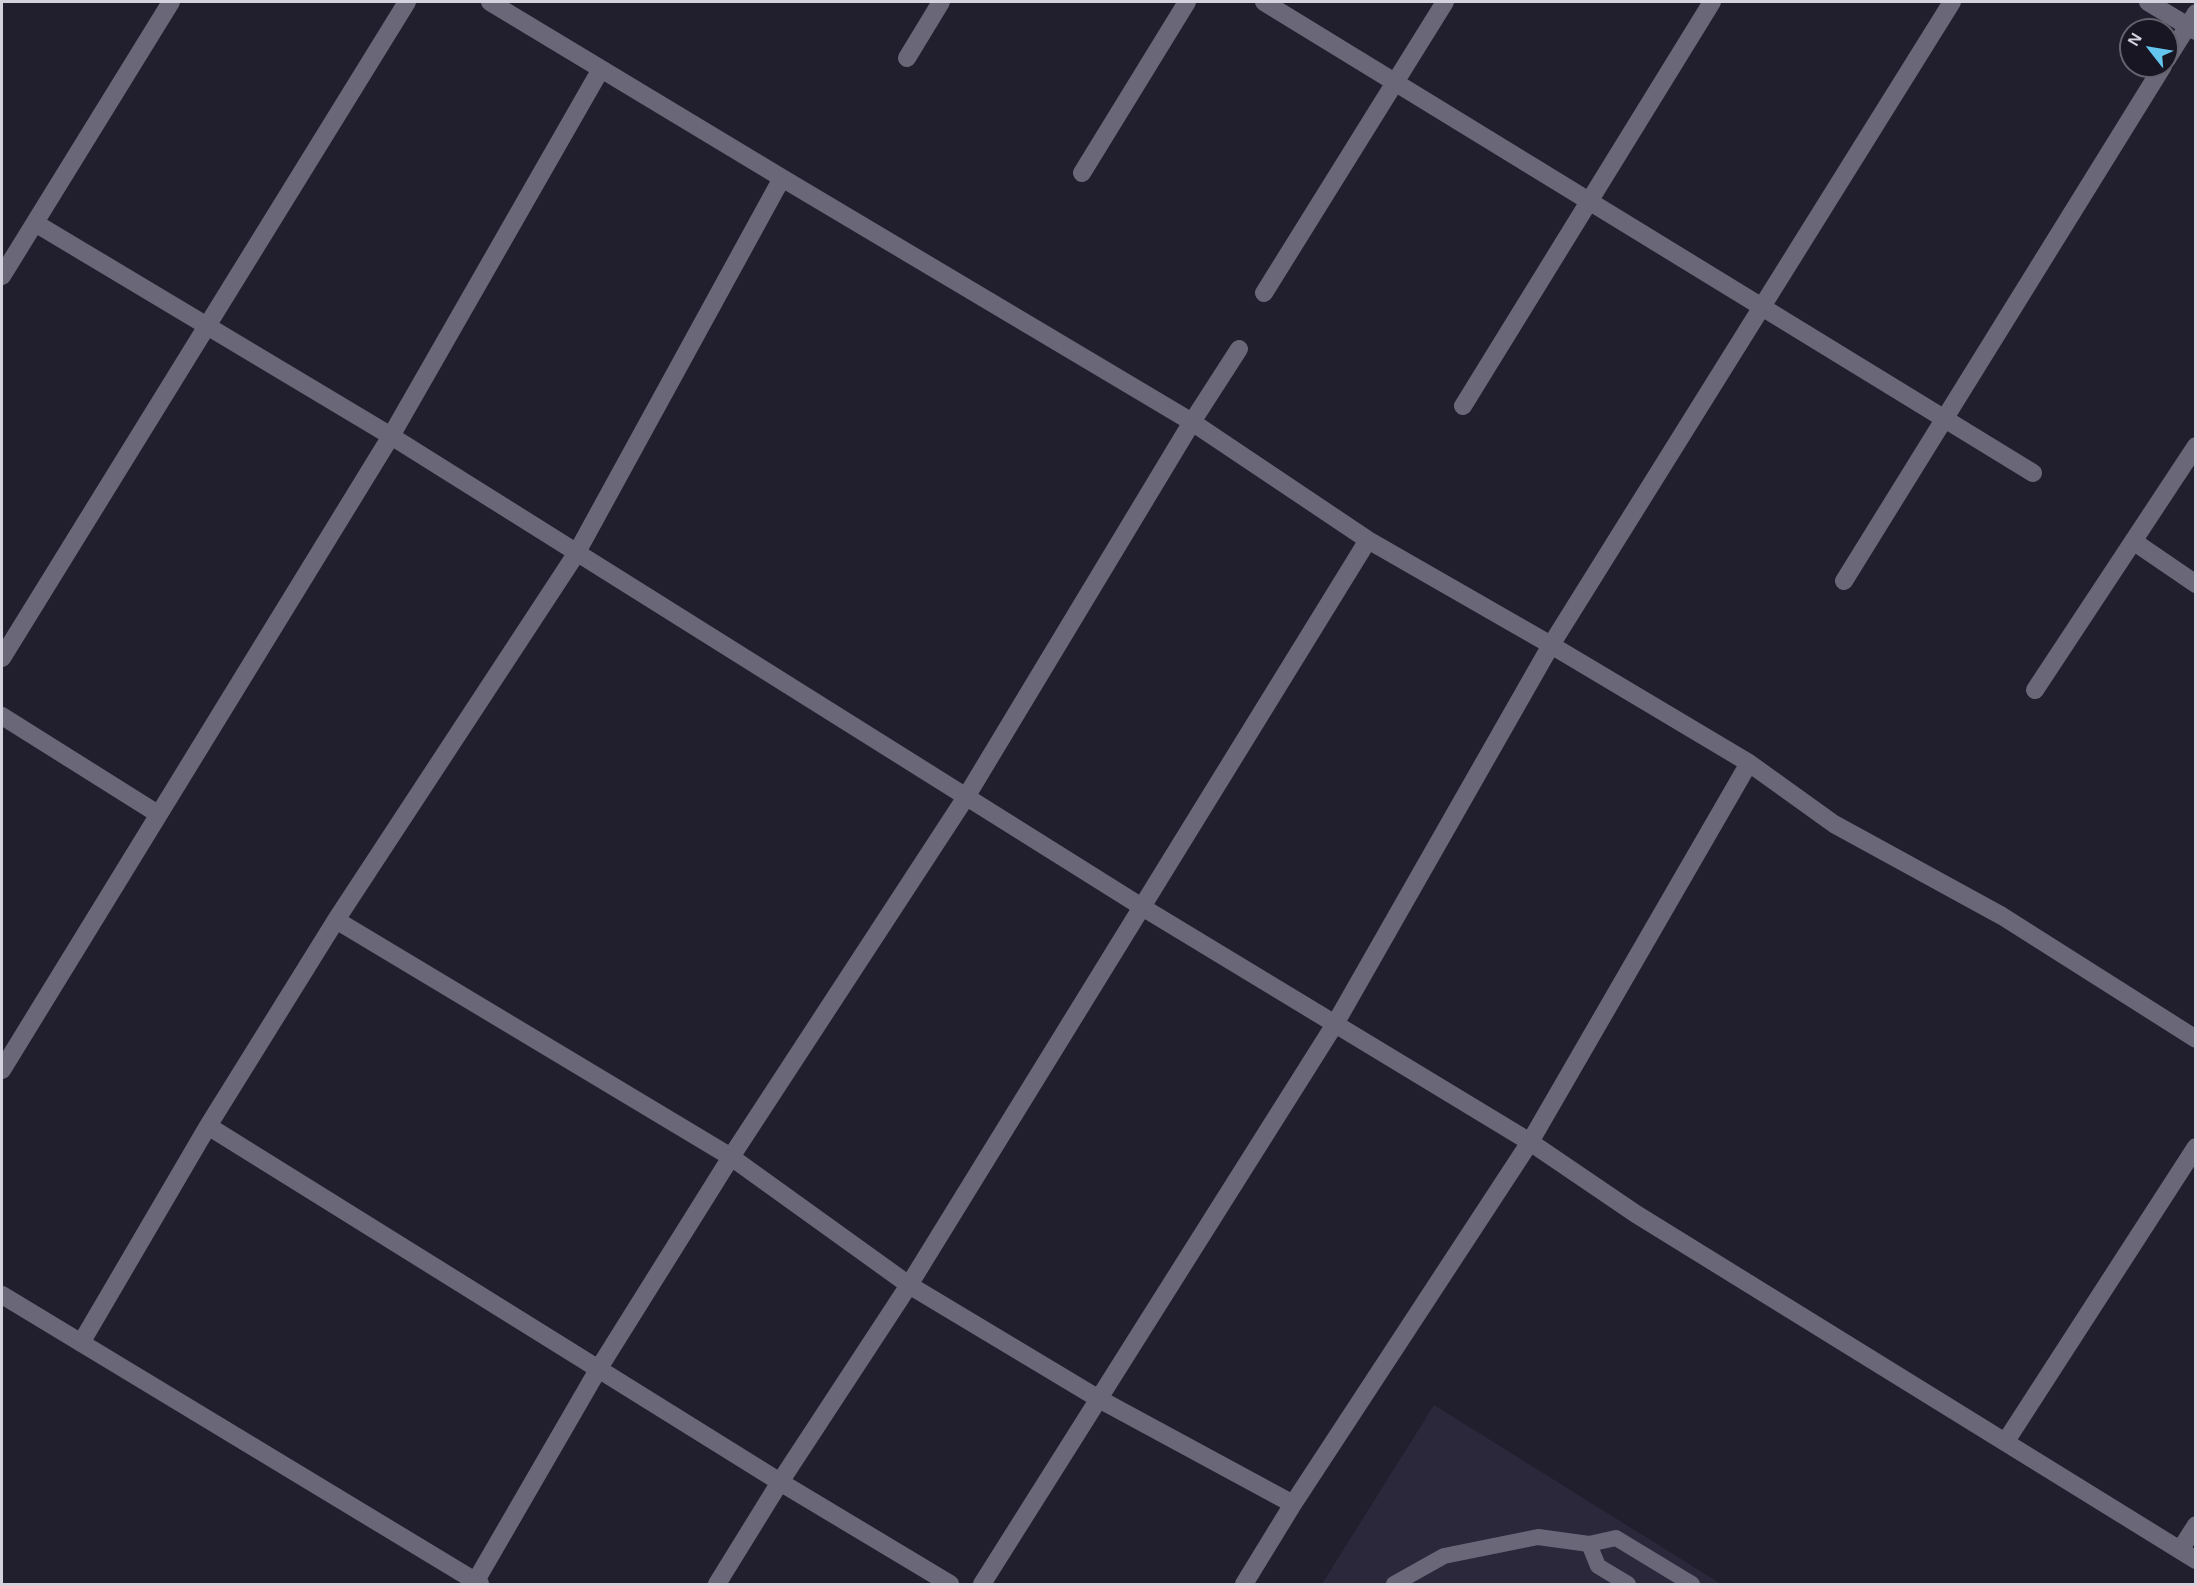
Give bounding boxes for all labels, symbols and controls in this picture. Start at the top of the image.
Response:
north arrow [2119,18,2179,78]
text: N [2125,30,2145,49]

